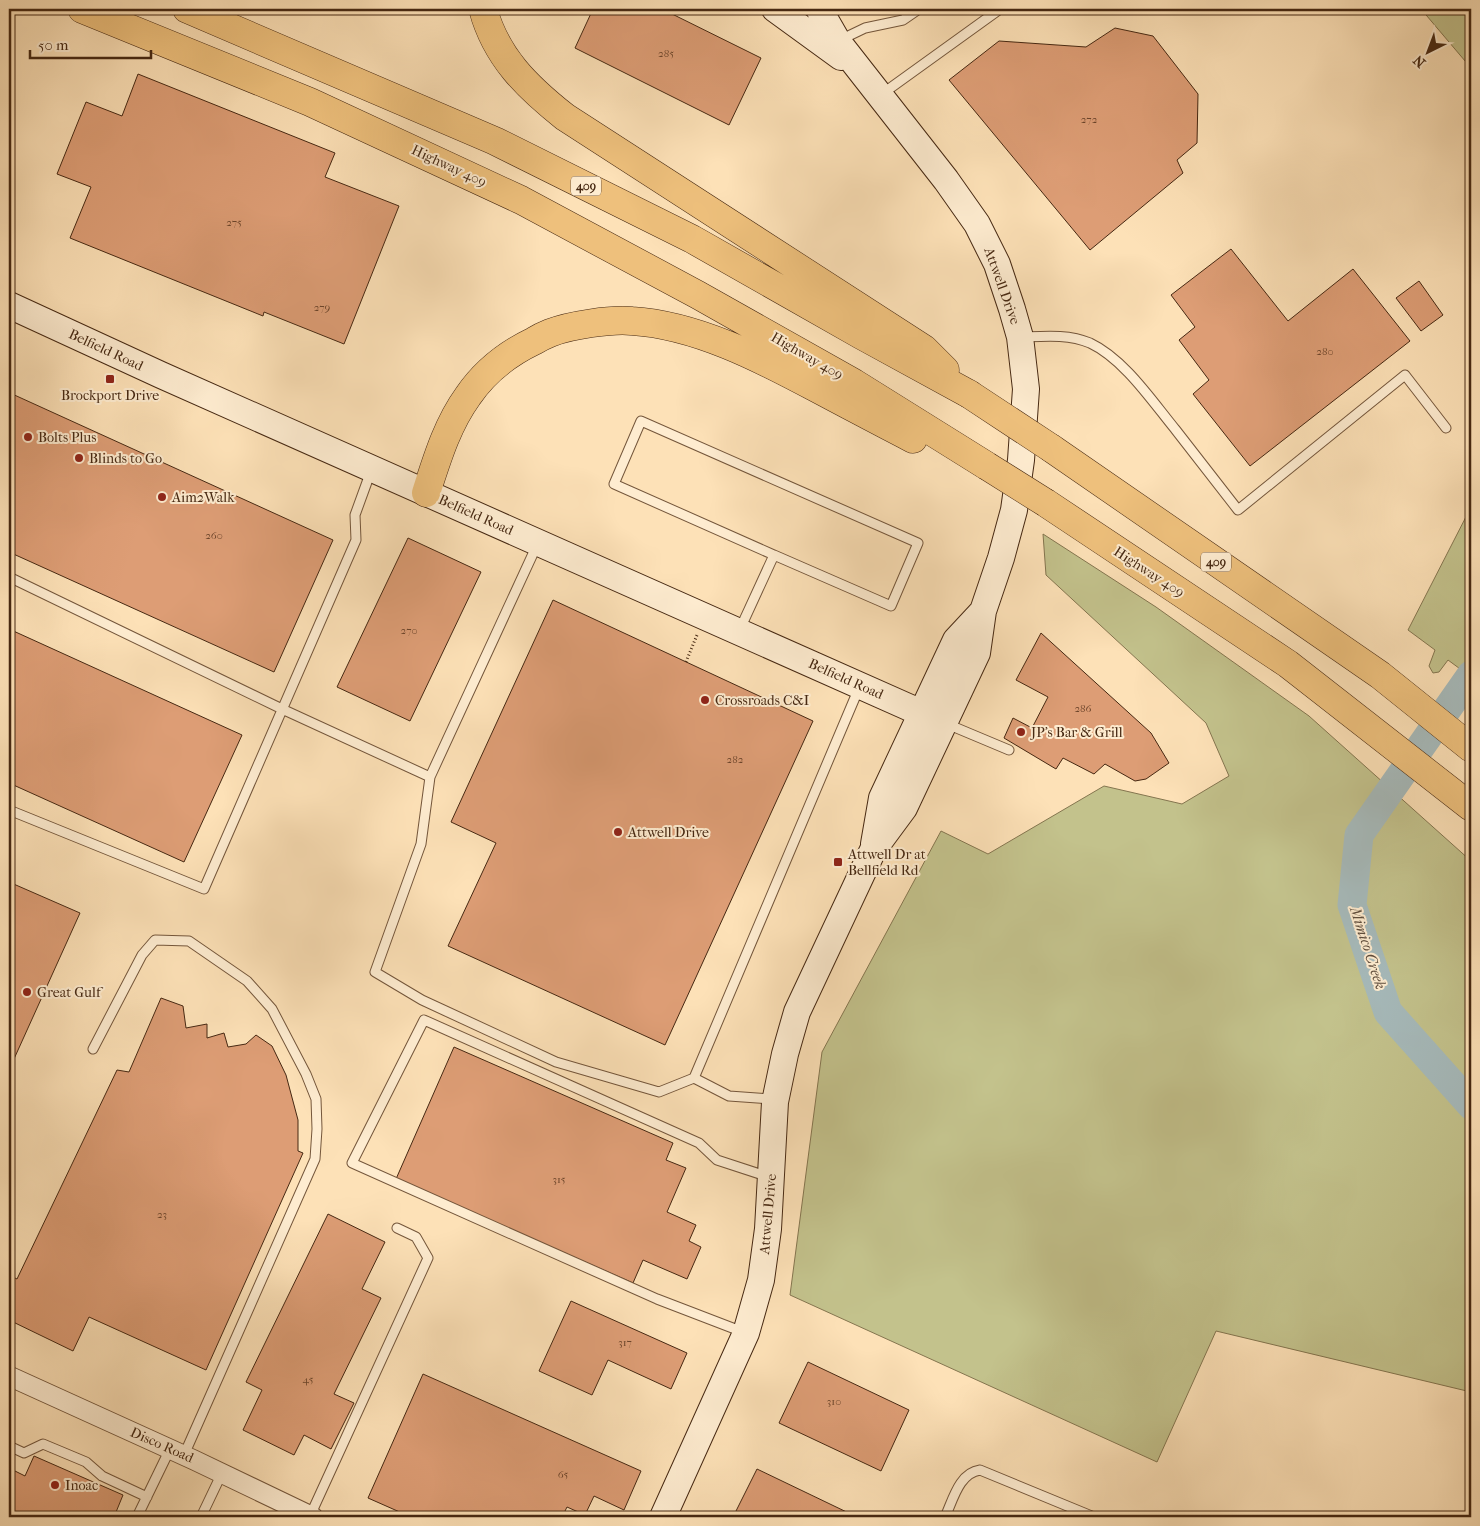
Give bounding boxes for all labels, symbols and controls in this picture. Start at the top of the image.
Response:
scale bar [30,28,151,60]
north arrow [1402,28,1452,78]
text: 50 m [38,36,69,54]
house number: 285 [658,47,674,60]
text: N [1410,51,1429,71]
house number: 272 [1081,113,1098,126]
street label: Highway 409 [409,141,489,191]
road number: 409 [571,177,601,196]
house number: 275 [226,216,242,229]
street label: Attwell Drive [980,244,1024,327]
house number: 279 [314,301,331,314]
street label: Belfield Road [66,325,146,375]
street label: Highway 409 [768,329,846,383]
house number: 280 [1316,345,1334,358]
marker: Brockport Drive [104,373,116,385]
place label: Brockport Drive [61,387,159,404]
place label: Bolts Plus [38,429,96,446]
marker: Bolts Plus [22,431,34,443]
place label: Blinds to Go [89,450,162,467]
marker: Blinds to Go [73,452,85,464]
place label: Aim2Walk [171,489,235,506]
marker: Aim2Walk [156,491,168,503]
street label: Belfield Road [436,491,516,539]
house number: 260 [205,529,223,542]
street label: Highway 409 [1111,543,1187,601]
road number: 409 [1201,552,1231,572]
house number: 270 [401,624,418,637]
street label: Belfield Road [806,655,886,703]
place label: Crossroads C&I [715,692,810,709]
marker: Crossroads C&I [699,694,711,706]
house number: 286 [1074,702,1092,715]
place label: JP's Bar & Grill [1030,724,1123,741]
marker: JP's Bar & Grill [1015,726,1027,738]
house number: 282 [727,753,744,766]
place label: Attwell Drive [627,824,709,841]
marker: Attwell Drive [612,826,624,838]
place label: Attwell Dr at Bellfield Rd [847,846,926,879]
marker: Attwell Dr at Bellfield Rd [832,856,844,868]
water label: Mimico Creek [1346,903,1390,992]
place label: Great Gulf [37,984,104,1001]
marker: Great Gulf [21,986,33,998]
house number: 315 [552,1173,566,1186]
street label: Attwell Drive [756,1173,780,1256]
house number: 23 [157,1208,167,1221]
house number: 317 [618,1336,632,1349]
house number: 45 [303,1373,314,1386]
house number: 310 [827,1395,841,1408]
street label: Disco Road [128,1424,197,1467]
house number: 65 [558,1468,569,1481]
place label: Inoac [65,1477,98,1494]
marker: Inoac [49,1479,61,1491]

